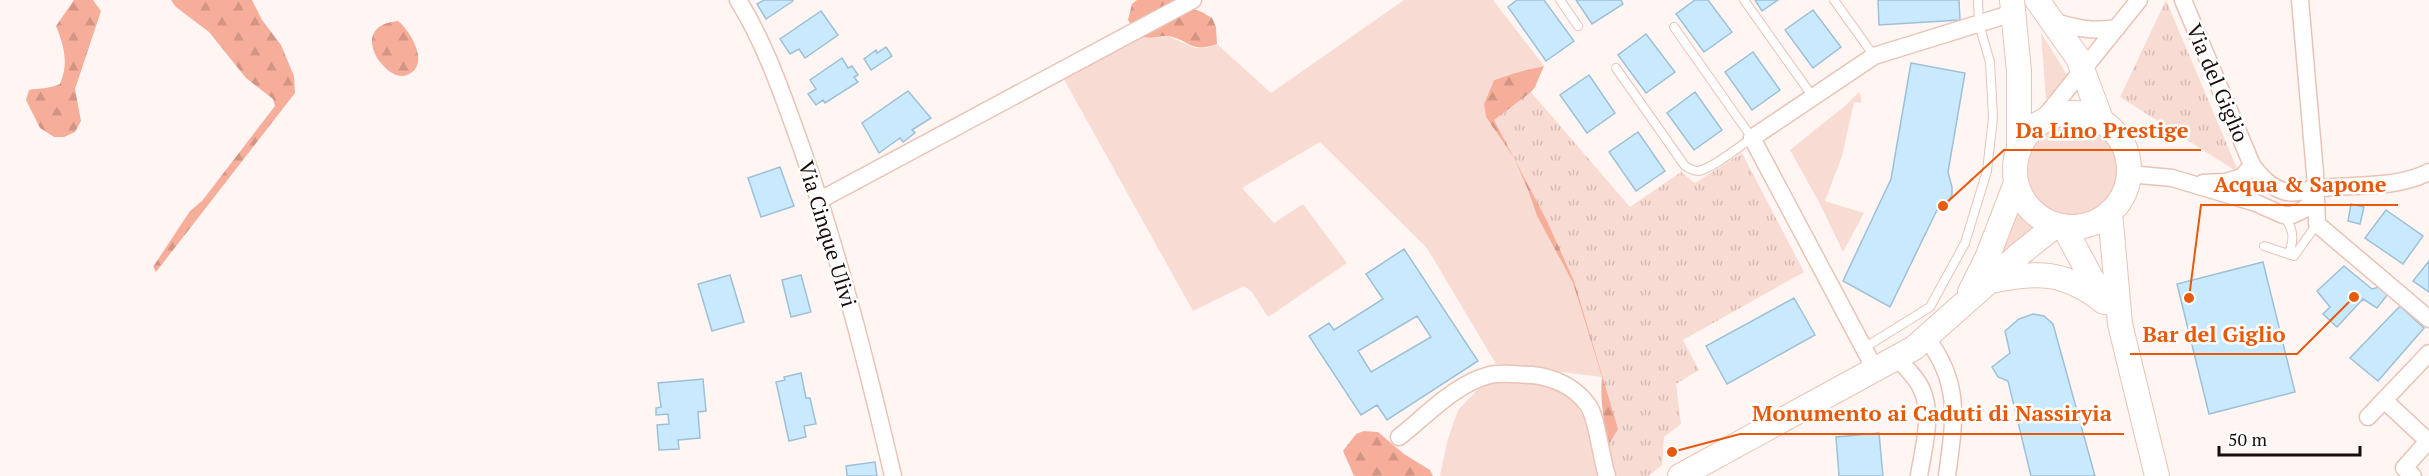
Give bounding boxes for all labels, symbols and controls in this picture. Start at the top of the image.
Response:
street label: Via del Giglio [2180,19,2255,146]
callout: Da Lino Prestige [2004,110,2201,150]
text: Da Lino Prestige [2015,115,2189,144]
street label: Via Cinque Ulivi [792,157,864,310]
callout: Acqua & Sapone [2201,165,2398,205]
text: Acqua & Sapone [2213,169,2387,198]
callout: Bar del Giglio [2130,314,2297,354]
text: Bar del Giglio [2142,319,2286,348]
callout: Monumento ai Caduti di Nassiryia [1740,394,2124,434]
text: Monumento ai Caduti di Nassiryia [1752,398,2112,427]
scale bar [2219,419,2360,457]
text: 50 m [2228,427,2268,451]

